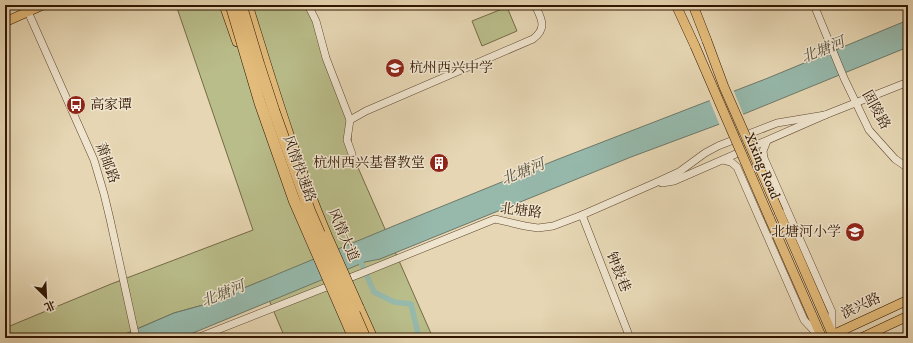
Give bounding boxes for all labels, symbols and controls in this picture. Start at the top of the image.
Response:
water label: 北塘河 [799,32,850,67]
school or university icon: 杭州西兴中学 [384,57,406,79]
place label: 杭州西兴中学 [409,59,493,77]
street label: 固陵路 [858,87,894,133]
bus stop icon: 高家谭 [65,94,87,116]
place label: 高家谭 [90,96,132,114]
street label: Xixing Road [740,130,784,202]
street label: 风情快速路 [279,133,319,205]
street label: 萧邮路 [91,140,123,186]
building icon: 杭州西兴基督教堂 [428,152,450,174]
place label: 杭州西兴基督教堂 [313,154,425,172]
water label: 北塘河 [499,154,550,189]
street label: 北塘路 [499,200,543,222]
street label: 风情大道 [323,206,363,264]
school or university icon: 北塘河小学 [844,221,866,243]
place label: 北塘河小学 [771,223,841,241]
street label: 钟鼓巷 [602,249,634,295]
water label: 北塘河 [199,276,250,311]
north arrow [26,277,66,317]
street label: 滨兴路 [838,289,884,323]
text: 北 [42,297,58,314]

